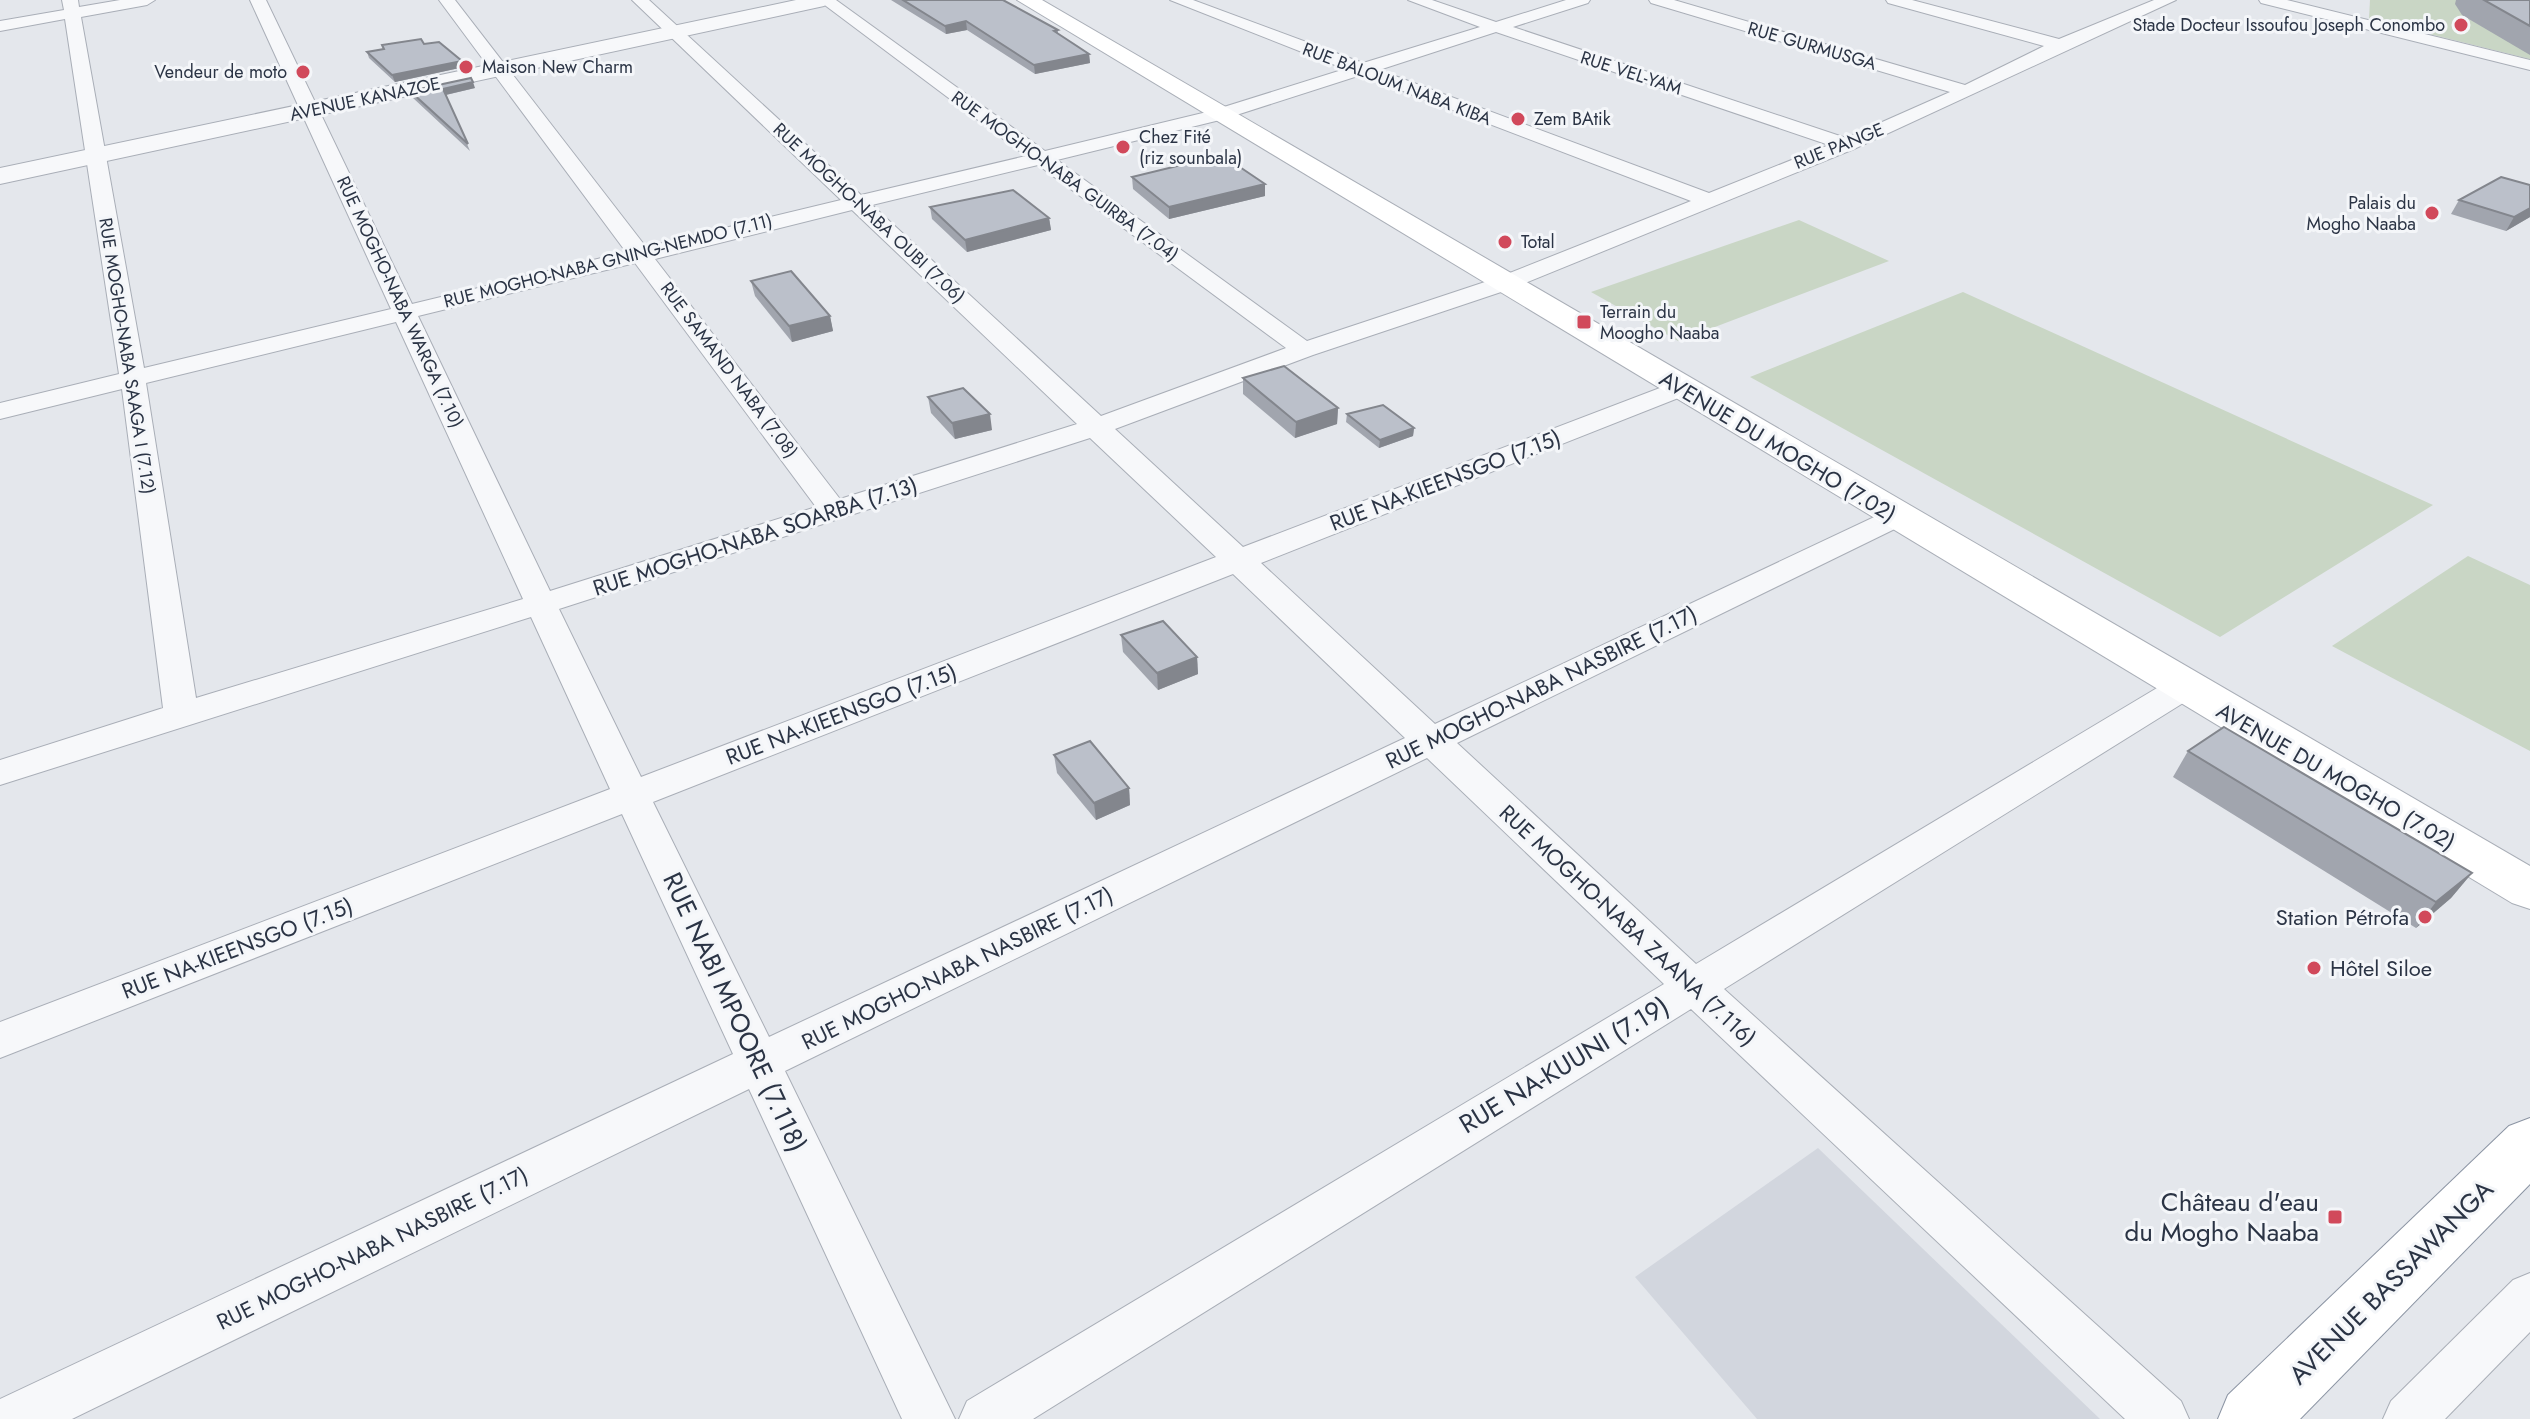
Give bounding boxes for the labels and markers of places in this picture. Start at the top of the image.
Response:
place label: Stade Docteur Issoufou Joseph Conombo [2133,12,2445,38]
marker: Stade Docteur Issoufou Joseph Conombo [2452,16,2470,34]
place label: Maison New Charm [482,54,633,80]
marker: Maison New Charm [457,58,475,76]
place label: Vendeur de moto [154,59,287,85]
marker: Vendeur de moto [294,63,312,81]
place label: Zem BAtik [1534,106,1611,132]
marker: Zem BAtik [1509,110,1527,128]
place label: Chez Fité (riz sounbala) [1139,124,1242,171]
marker: Chez Fité (riz sounbala) [1114,138,1132,156]
place label: Palais du Mogho Naaba [2306,190,2416,237]
marker: Palais du Mogho Naaba [2423,204,2441,222]
place label: Total [1521,229,1555,255]
marker: Total [1496,233,1514,251]
place label: Terrain du Moogho Naaba [1600,299,1719,346]
marker: Terrain du Moogho Naaba [1575,313,1593,331]
place label: Station Pétrofa [2276,901,2409,933]
marker: Station Pétrofa [2416,908,2434,926]
place label: Hôtel Siloe [2330,952,2432,984]
marker: Hôtel Siloe [2305,959,2323,977]
place label: Château d'eau du Mogho Naaba [2125,1183,2319,1251]
marker: Château d'eau du Mogho Naaba [2326,1208,2344,1226]

